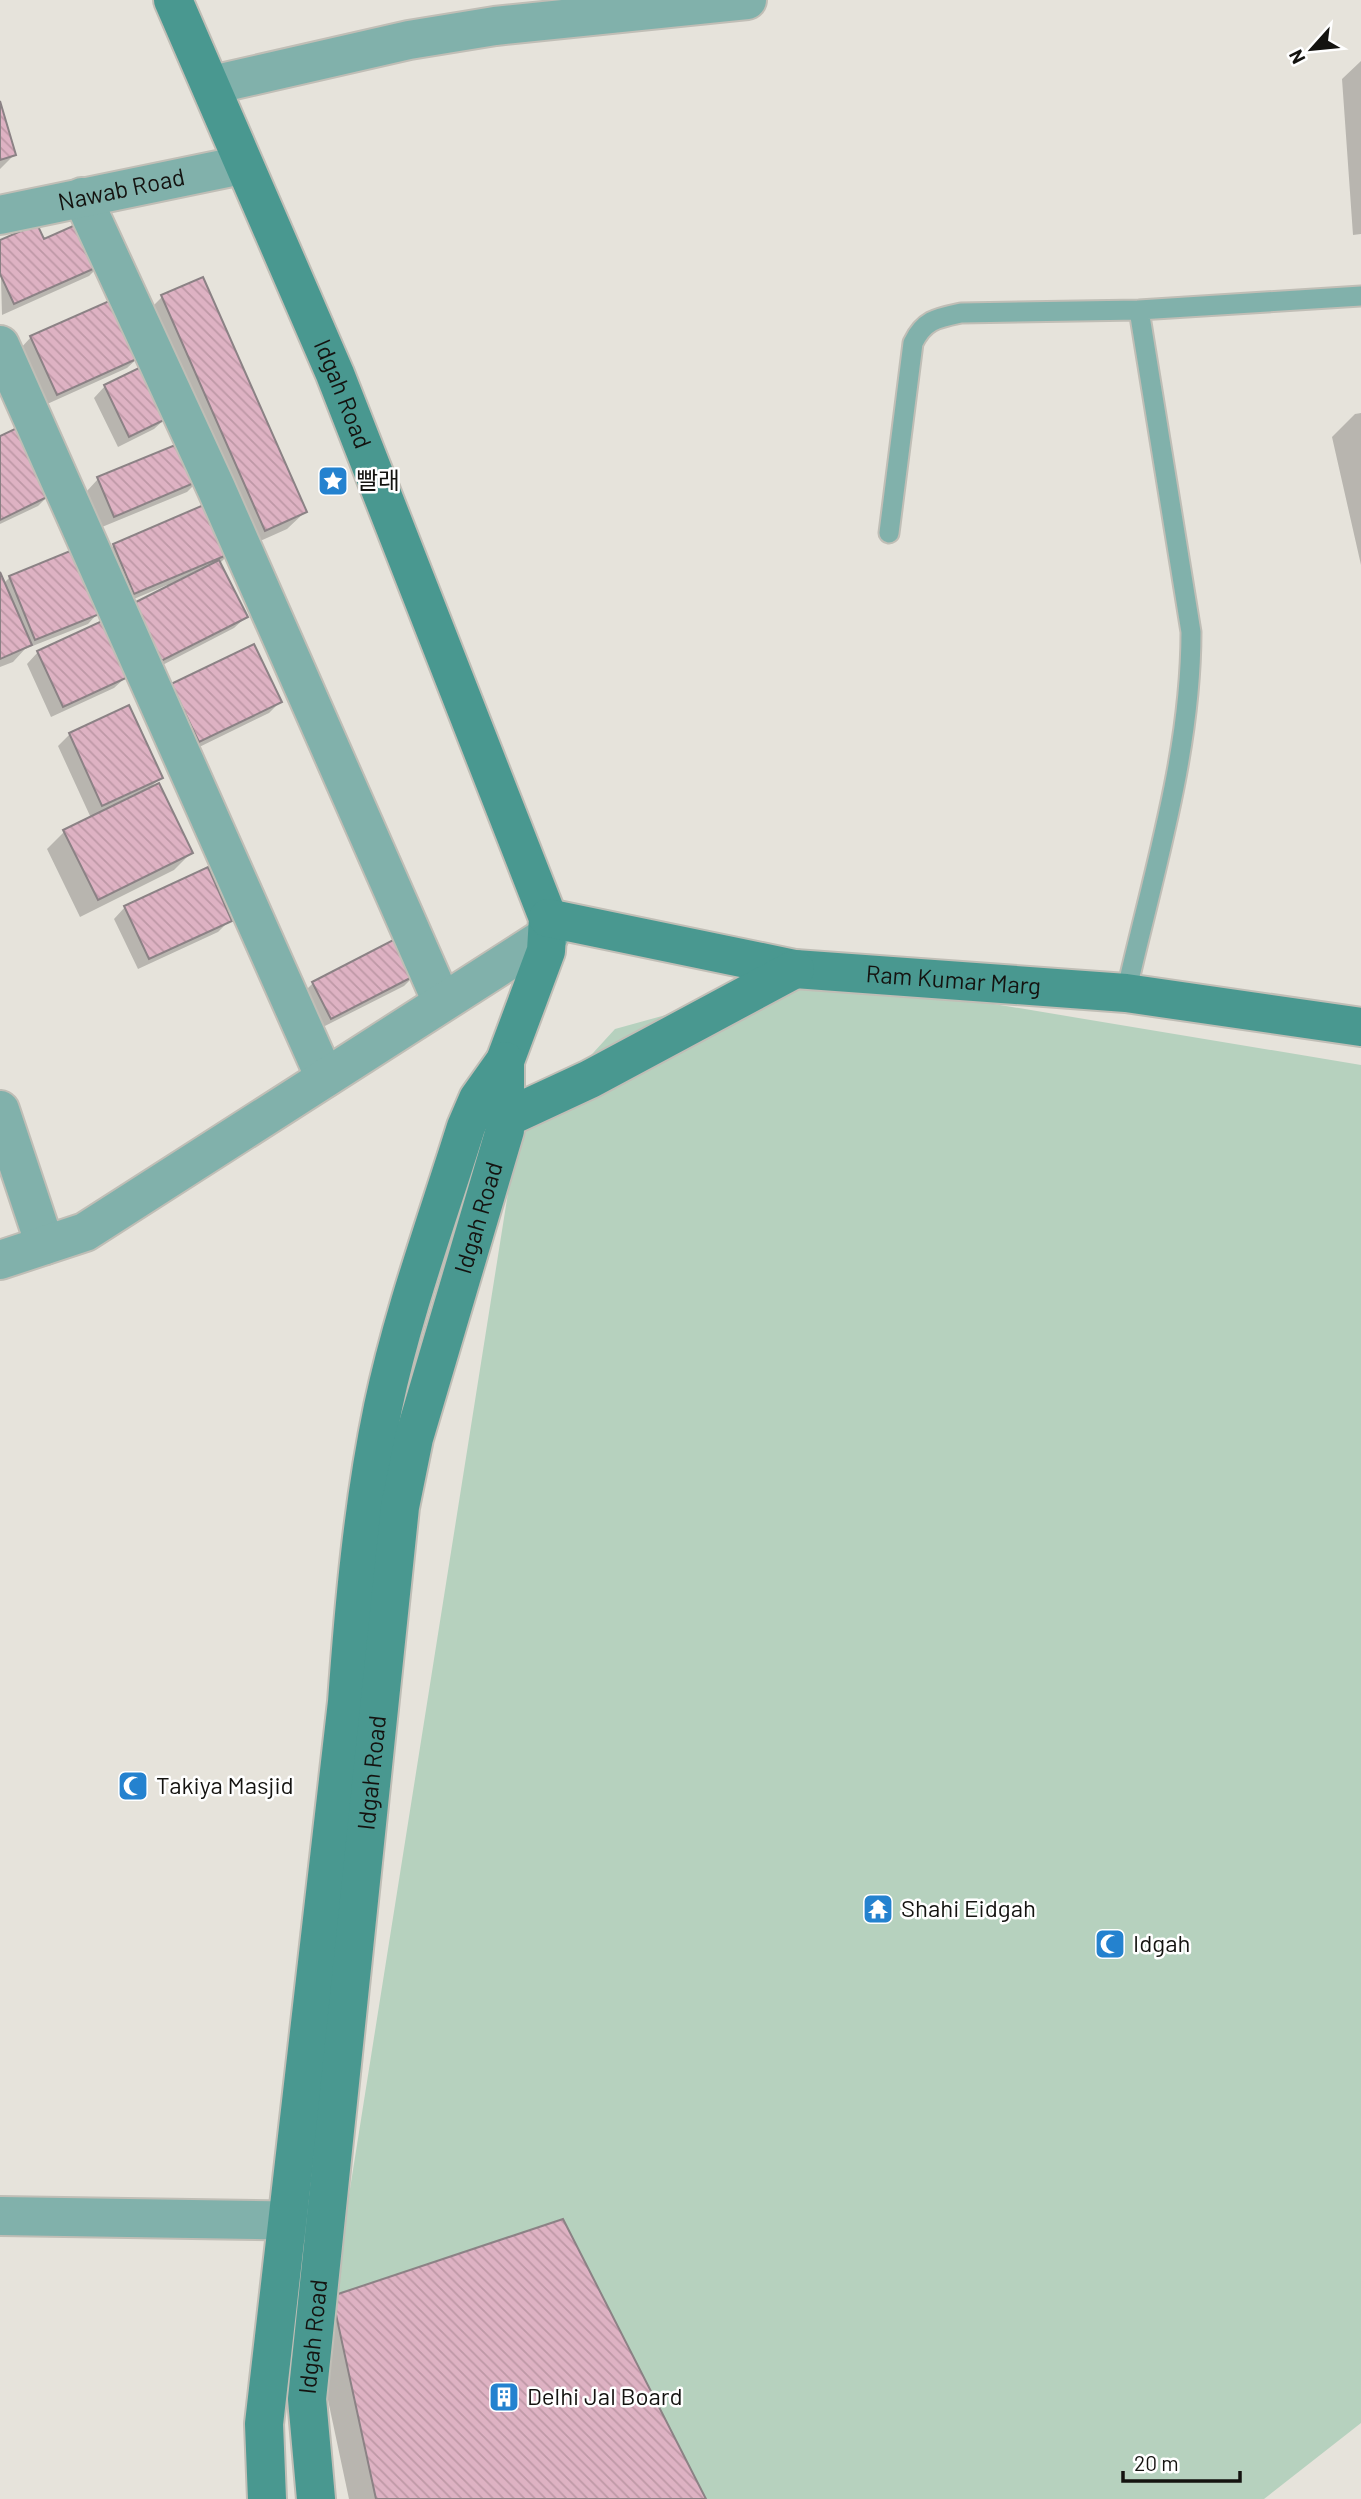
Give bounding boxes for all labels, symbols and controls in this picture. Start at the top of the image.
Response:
north arrow [1277,14,1347,84]
text: N [1283,46,1310,68]
street label: Nawab Road [55,161,187,216]
street label: Idgah Road [309,334,379,452]
place icon: 빨래 [316,464,350,498]
place label: 빨래 [356,465,400,494]
street label: Ram Kumar Marg [865,958,1042,1000]
street label: Idgah Road [447,1158,508,1277]
street label: Idgah Road [350,1714,391,1831]
mosque icon: Takiya Masjid [116,1769,150,1803]
place label: Takiya Masjid [156,1770,294,1799]
temple icon: Shahi Eidgah [861,1892,895,1926]
place label: Shahi Eidgah [901,1893,1036,1922]
mosque icon: Idgah [1093,1927,1127,1961]
place label: Idgah [1133,1928,1190,1957]
street label: Idgah Road [292,2278,332,2395]
building icon: Delhi Jal Board [487,2380,521,2414]
place label: Delhi Jal Board [527,2381,683,2410]
scale bar [1123,2440,1240,2484]
text: 20 m [1134,2450,1179,2475]

